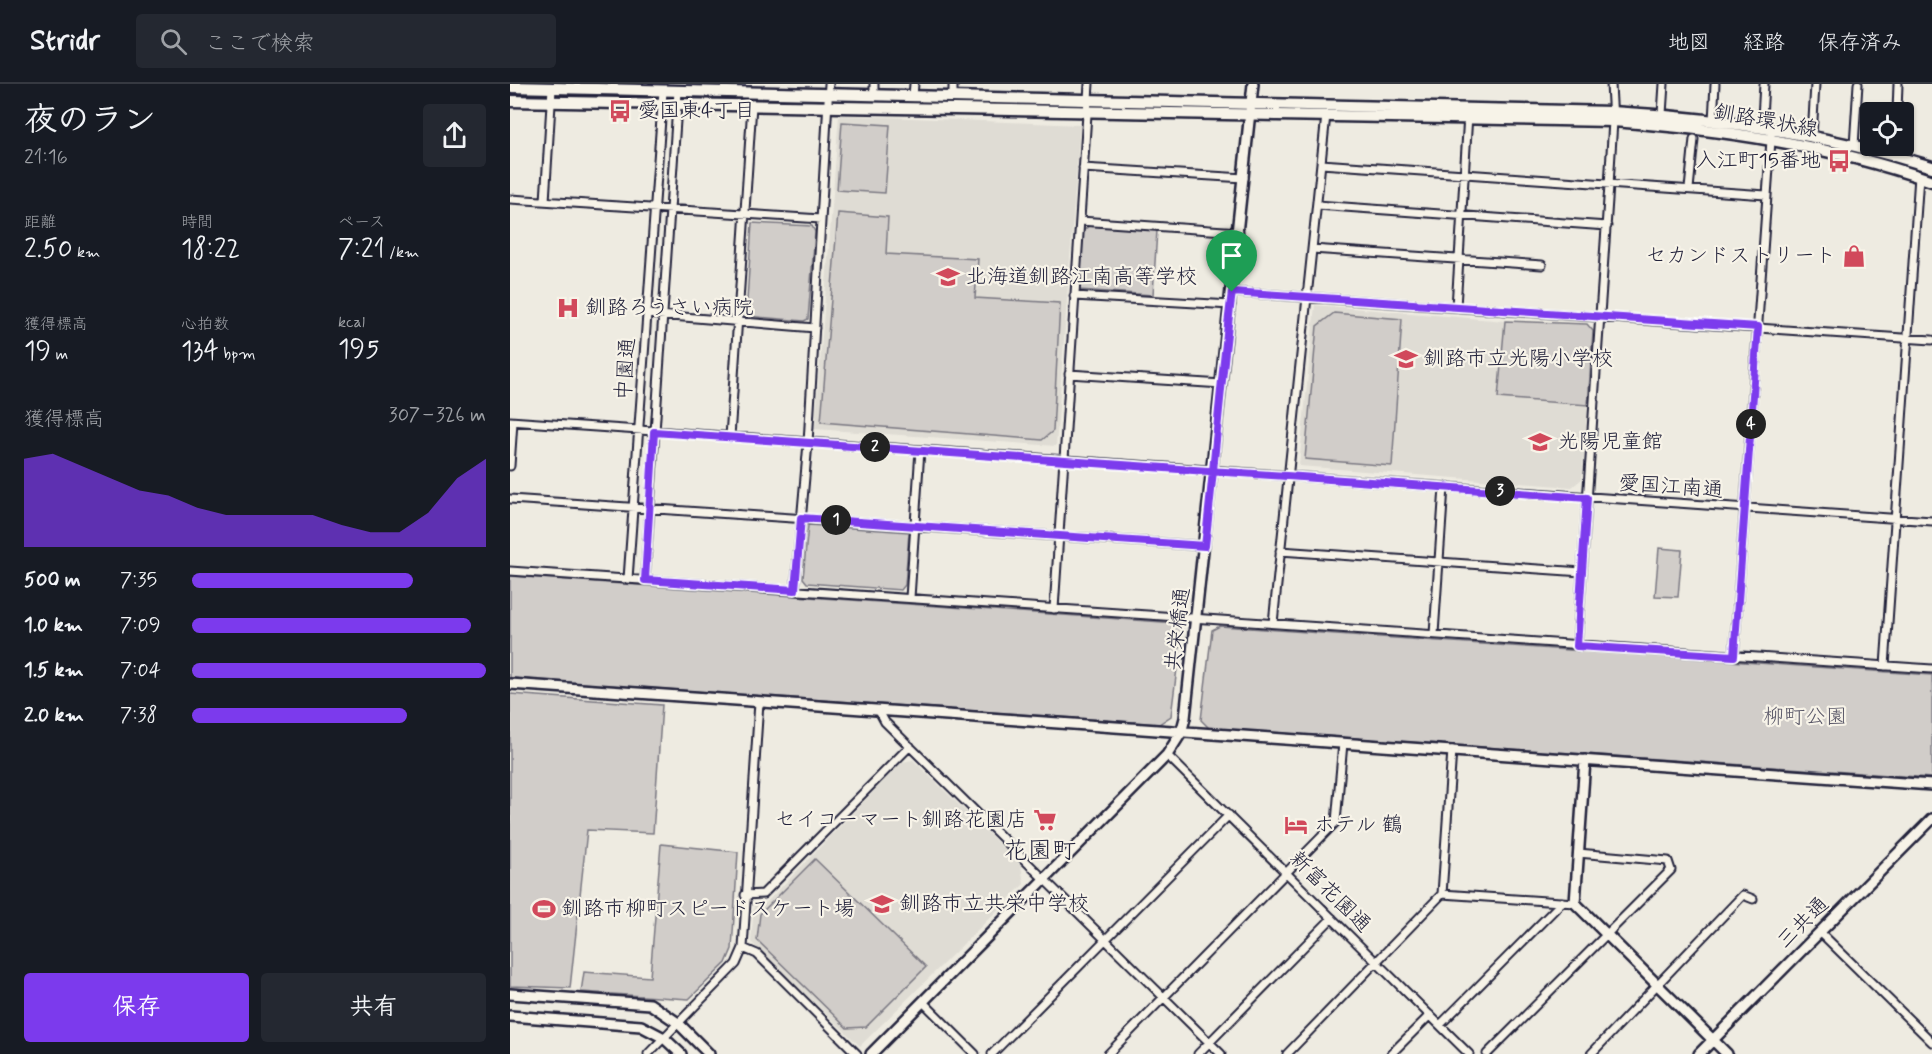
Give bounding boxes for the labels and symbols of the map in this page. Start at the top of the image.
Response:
place label: 愛国東4丁目 [638,97,755,125]
bus stop icon: 愛国東4丁目 [607,98,633,124]
street label: 釧路環状線 [1712,98,1820,144]
place label: 入江町15番地 [1695,147,1821,175]
bus stop icon: 入江町15番地 [1826,148,1852,174]
pin [1206,230,1257,292]
place label: セカンドストリート [1645,242,1836,270]
shop icon: セカンドストリート [1841,243,1867,269]
place label: 北海道釧路江南高等学校 [966,263,1197,291]
school or university icon: 北海道釧路江南高等学校 [935,264,961,290]
place label: 釧路ろうさい病院 [586,294,754,322]
hospital icon: 釧路ろうさい病院 [555,295,581,321]
street label: 中園通 [610,337,642,401]
place label: 釧路市立光陽小学校 [1424,345,1613,373]
school or university icon: 釧路市立光陽小学校 [1393,346,1419,372]
pin: 4 [1736,409,1766,439]
place label: 光陽児童館 [1558,428,1663,456]
school or university icon: 光陽児童館 [1527,429,1553,455]
pin: 2 [860,432,890,462]
street label: 愛国江南通 [1618,469,1724,505]
pin: 3 [1485,476,1515,506]
pin: 1 [821,505,851,535]
street label: 共栄橋通 [1159,586,1197,672]
park label: 柳町公園 [1763,703,1847,731]
place label: セイコーマート釧路花園店 [775,806,1027,834]
supermarket icon: セイコーマート釧路花園店 [1032,807,1058,833]
place label: ホテル 鶴 [1314,811,1403,839]
hotel icon: ホテル 鶴 [1283,812,1309,838]
district label: 花園町 [1004,836,1076,867]
street label: 新富花園通 [1283,845,1377,939]
place label: 釧路市立共栄中学校 [900,890,1089,918]
school or university icon: 釧路市立共栄中学校 [869,891,895,917]
street label: 三共通 [1771,891,1835,955]
place label: 釧路市柳町スピードスケート場 [562,895,855,923]
sports icon: 釧路市柳町スピードスケート場 [531,896,557,922]

